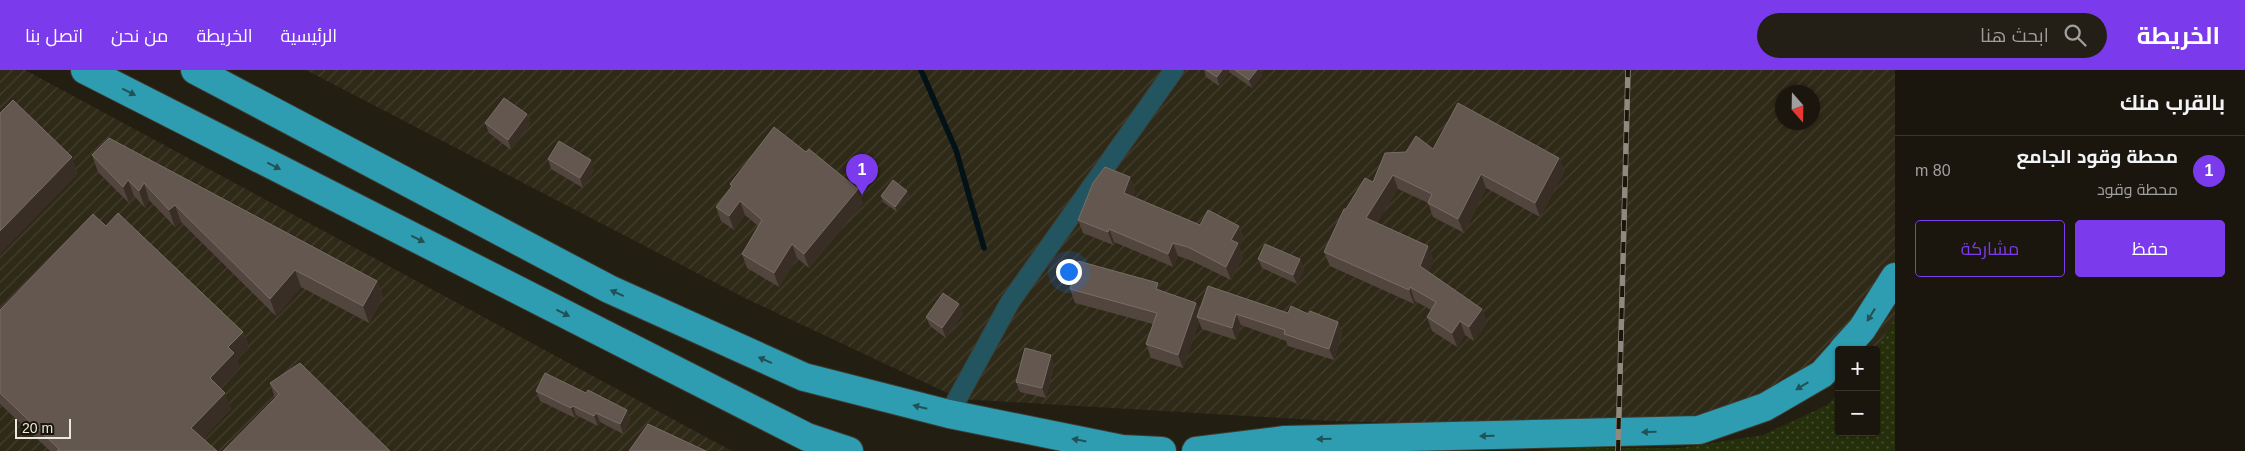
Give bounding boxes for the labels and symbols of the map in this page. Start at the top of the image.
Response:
north arrow [1775,85,1820,130]
one-way arrow [122,88,136,96]
pin: 1 [846,154,878,195]
one-way arrow [266,162,281,170]
one-way arrow [411,235,426,243]
your location [1056,259,1082,285]
one-way arrow [610,288,624,296]
one-way arrow [1867,308,1876,321]
one-way arrow [556,309,570,317]
one-way arrow [758,355,772,363]
one-way arrow [1795,381,1808,390]
one-way arrow [913,403,928,411]
scale bar [15,416,71,439]
one-way arrow [1641,428,1657,436]
one-way arrow [1478,432,1494,440]
one-way arrow [1071,436,1087,444]
one-way arrow [1316,436,1332,444]

